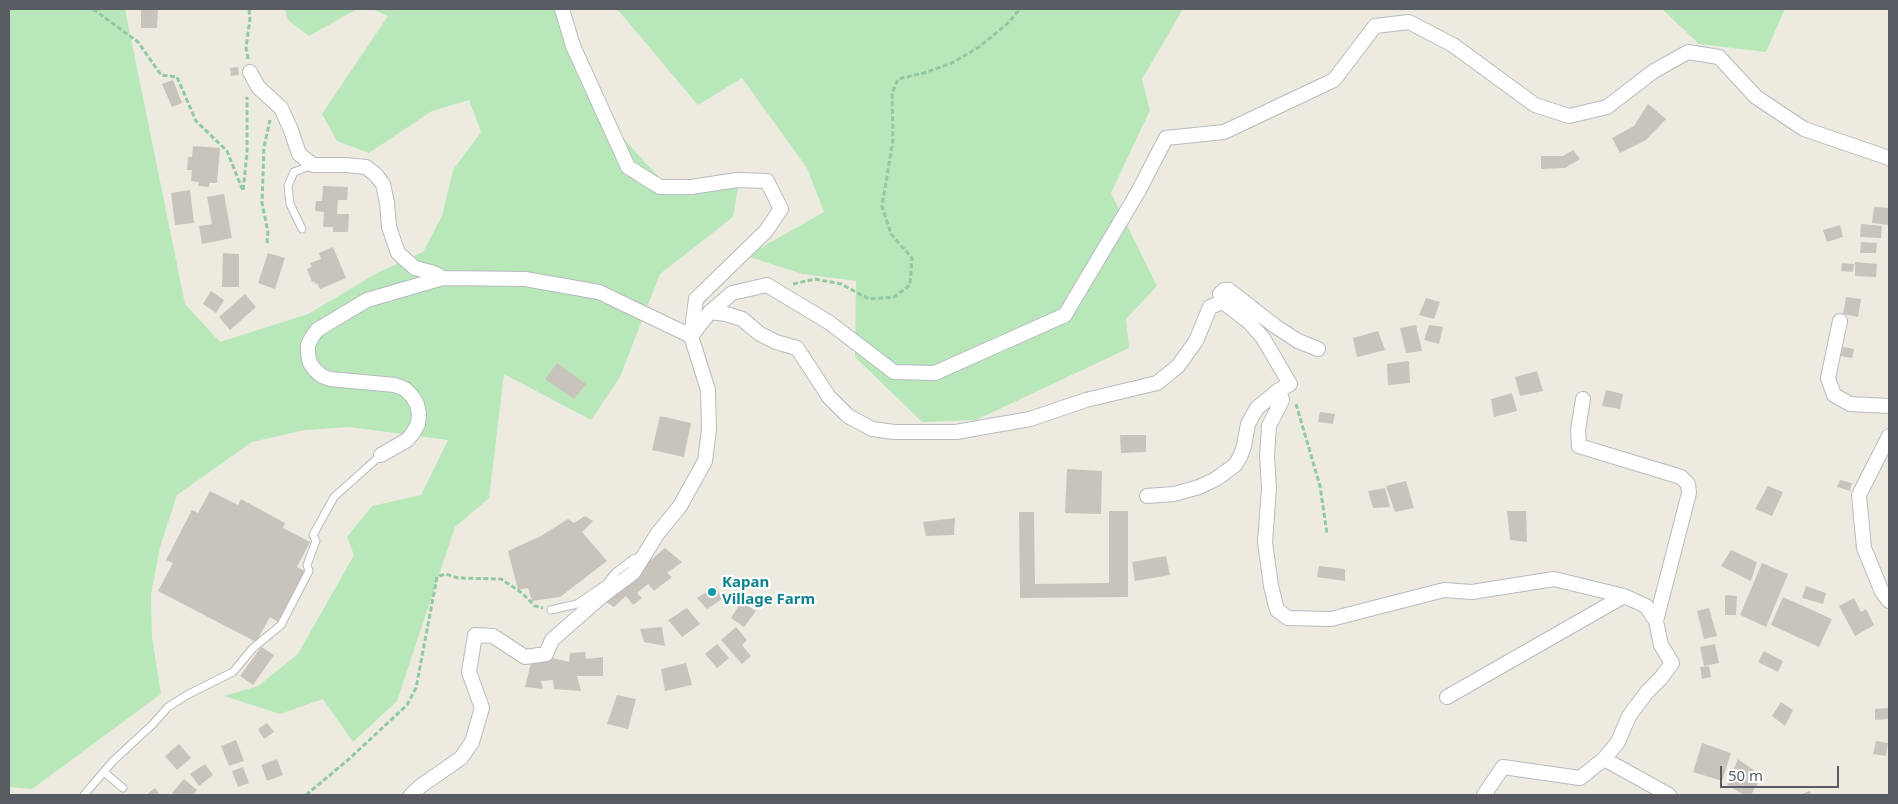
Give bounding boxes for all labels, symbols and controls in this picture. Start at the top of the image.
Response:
place label: Kapan Village Farm [722,574,815,609]
marker: Kapan Village Farm [706,586,718,598]
scale bar [1723,756,1842,788]
text: 50 m [1728,765,1763,785]

